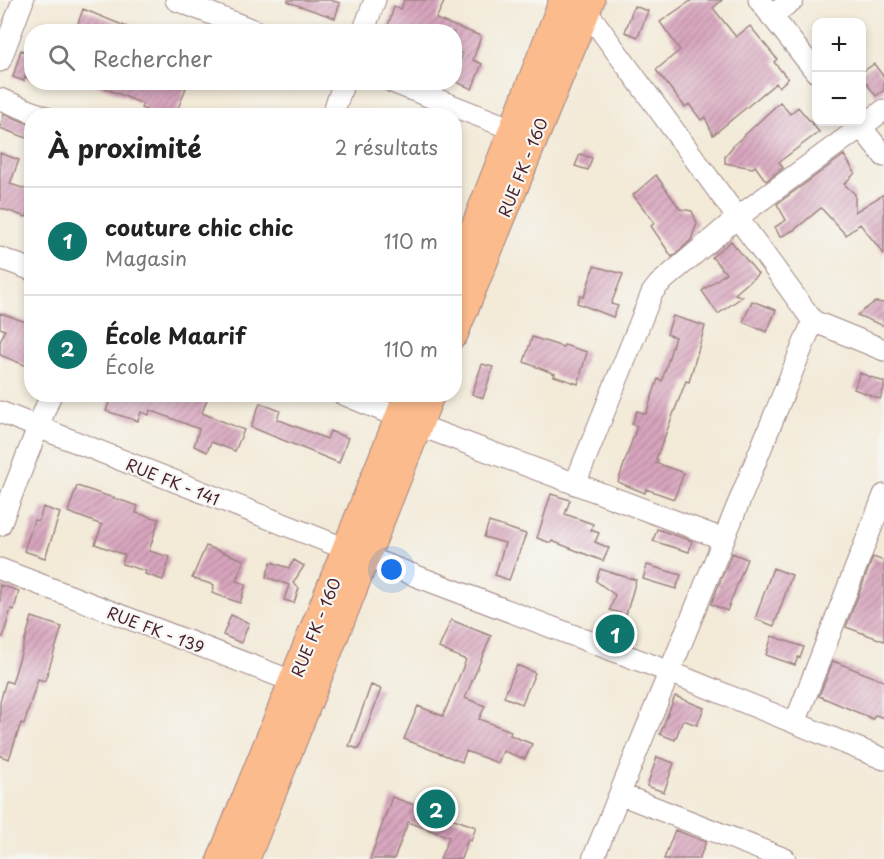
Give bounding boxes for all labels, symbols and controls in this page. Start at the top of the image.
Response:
map controls [812,18,866,126]
button: + [812,18,866,72]
search box [24,24,462,90]
icon: search [45,41,78,74]
text: Rechercher [93,41,212,74]
button: − [812,72,866,126]
street label: RUE FK - 160 [491,114,553,220]
text: À proximité [48,128,202,167]
text: 2 résultats [335,132,438,162]
text: couture chic chic [105,210,294,243]
text: 1 [63,226,72,256]
text: 110 m [384,226,438,256]
text: Magasin [105,243,187,273]
text: École Maarif [105,318,246,351]
text: 2 [60,334,75,364]
text: 110 m [384,334,438,364]
text: École [105,351,155,381]
street label: RUE FK - 141 [123,451,223,511]
your location [377,555,406,584]
street label: RUE FK - 160 [284,574,346,680]
street label: RUE FK - 139 [104,600,208,658]
pin: 1 [596,612,634,656]
pin: 2 [416,786,456,832]

